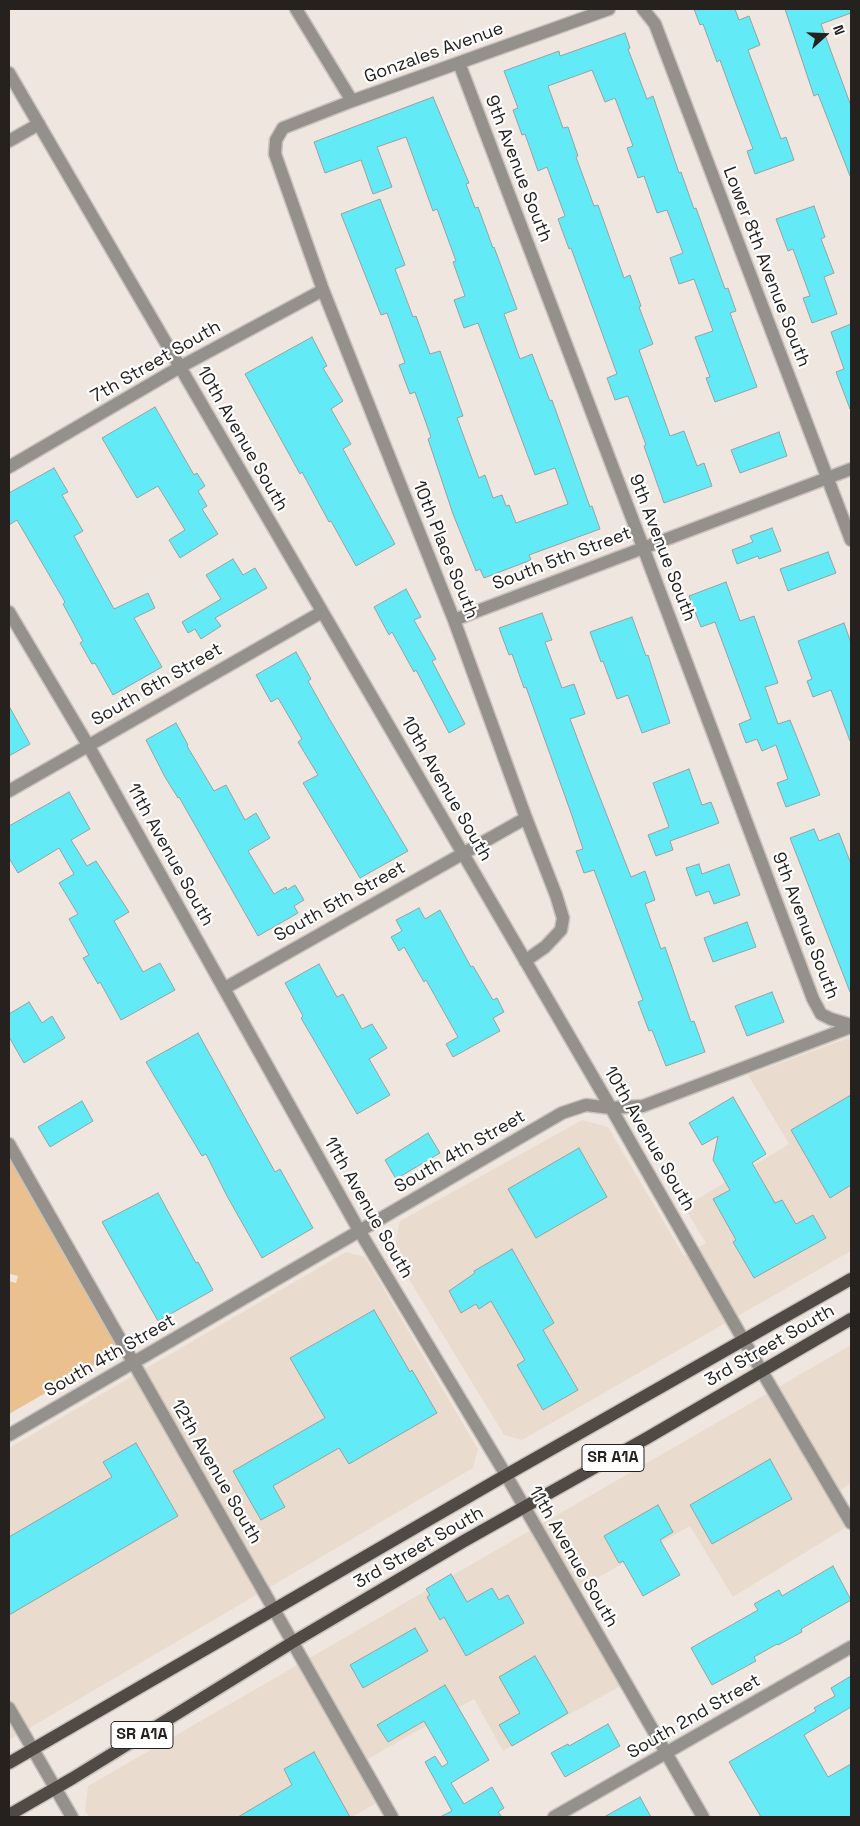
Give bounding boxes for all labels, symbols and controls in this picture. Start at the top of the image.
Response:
north arrow [800,10,850,60]
street label: Gonzales Avenue [361,18,507,88]
text: N [829,22,849,37]
street label: 9th Avenue South [480,92,556,246]
street label: Lower 8th Avenue South [718,164,814,370]
street label: 7th Street South [87,316,225,408]
street label: 10th Avenue South [192,363,292,515]
street label: 9th Avenue South [624,471,700,625]
street label: 10th Place South [407,478,483,622]
street label: South 5th Street [490,523,634,595]
street label: South 6th Street [88,639,226,731]
street label: 10th Avenue South [396,713,496,865]
street label: 11th Avenue South [122,780,218,930]
street label: 9th Avenue South [767,849,843,1003]
street label: South 5th Street [271,857,409,947]
street label: 10th Avenue South [599,1063,699,1215]
street label: South 4th Street [391,1106,529,1198]
street label: 11th Avenue South [319,1133,417,1283]
street label: 3rd Street South [702,1300,838,1392]
street label: South 4th Street [41,1310,179,1402]
street label: 12th Avenue South [166,1396,266,1548]
road number: SR A1A [582,1445,644,1472]
street label: 11th Avenue South [524,1482,622,1632]
street label: 3rd Street South [351,1502,487,1594]
street label: South 2nd Street [624,1670,764,1764]
road number: SR A1A [111,1722,173,1748]

